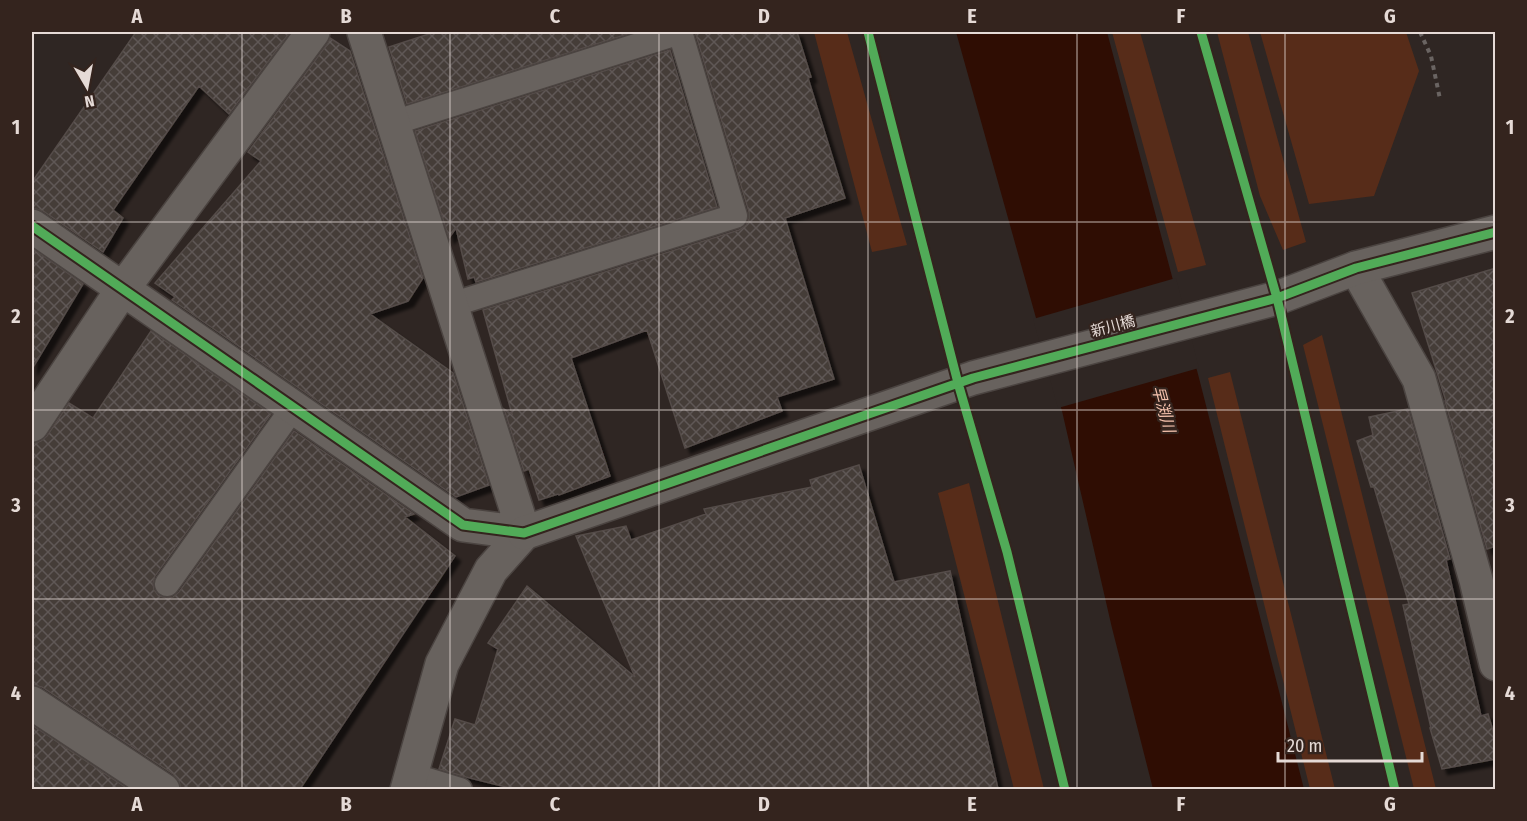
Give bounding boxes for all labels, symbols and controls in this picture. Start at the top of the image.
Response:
text: A [131,4,144,28]
text: B [340,4,352,28]
text: C [550,4,561,28]
text: D [758,4,770,28]
text: E [967,4,977,28]
text: F [1177,4,1186,28]
text: G [1384,4,1396,28]
north arrow [57,57,117,117]
text: N [83,91,96,111]
text: 1 [12,115,20,139]
text: 1 [1506,115,1514,139]
text: 2 [10,304,21,328]
text: 2 [1504,304,1515,328]
street label: 新川橋 [1089,311,1137,341]
water label: 早渕川 [1148,383,1179,437]
text: 3 [10,493,21,517]
text: 3 [1504,493,1515,517]
text: 4 [11,681,21,705]
text: 4 [1505,681,1515,705]
scale bar [1278,725,1422,763]
text: 20 m [1287,735,1322,757]
text: A [131,792,144,816]
text: B [340,792,352,816]
text: C [550,792,561,816]
text: D [758,792,770,816]
text: E [967,792,977,816]
text: F [1177,792,1186,816]
text: G [1384,792,1396,816]

